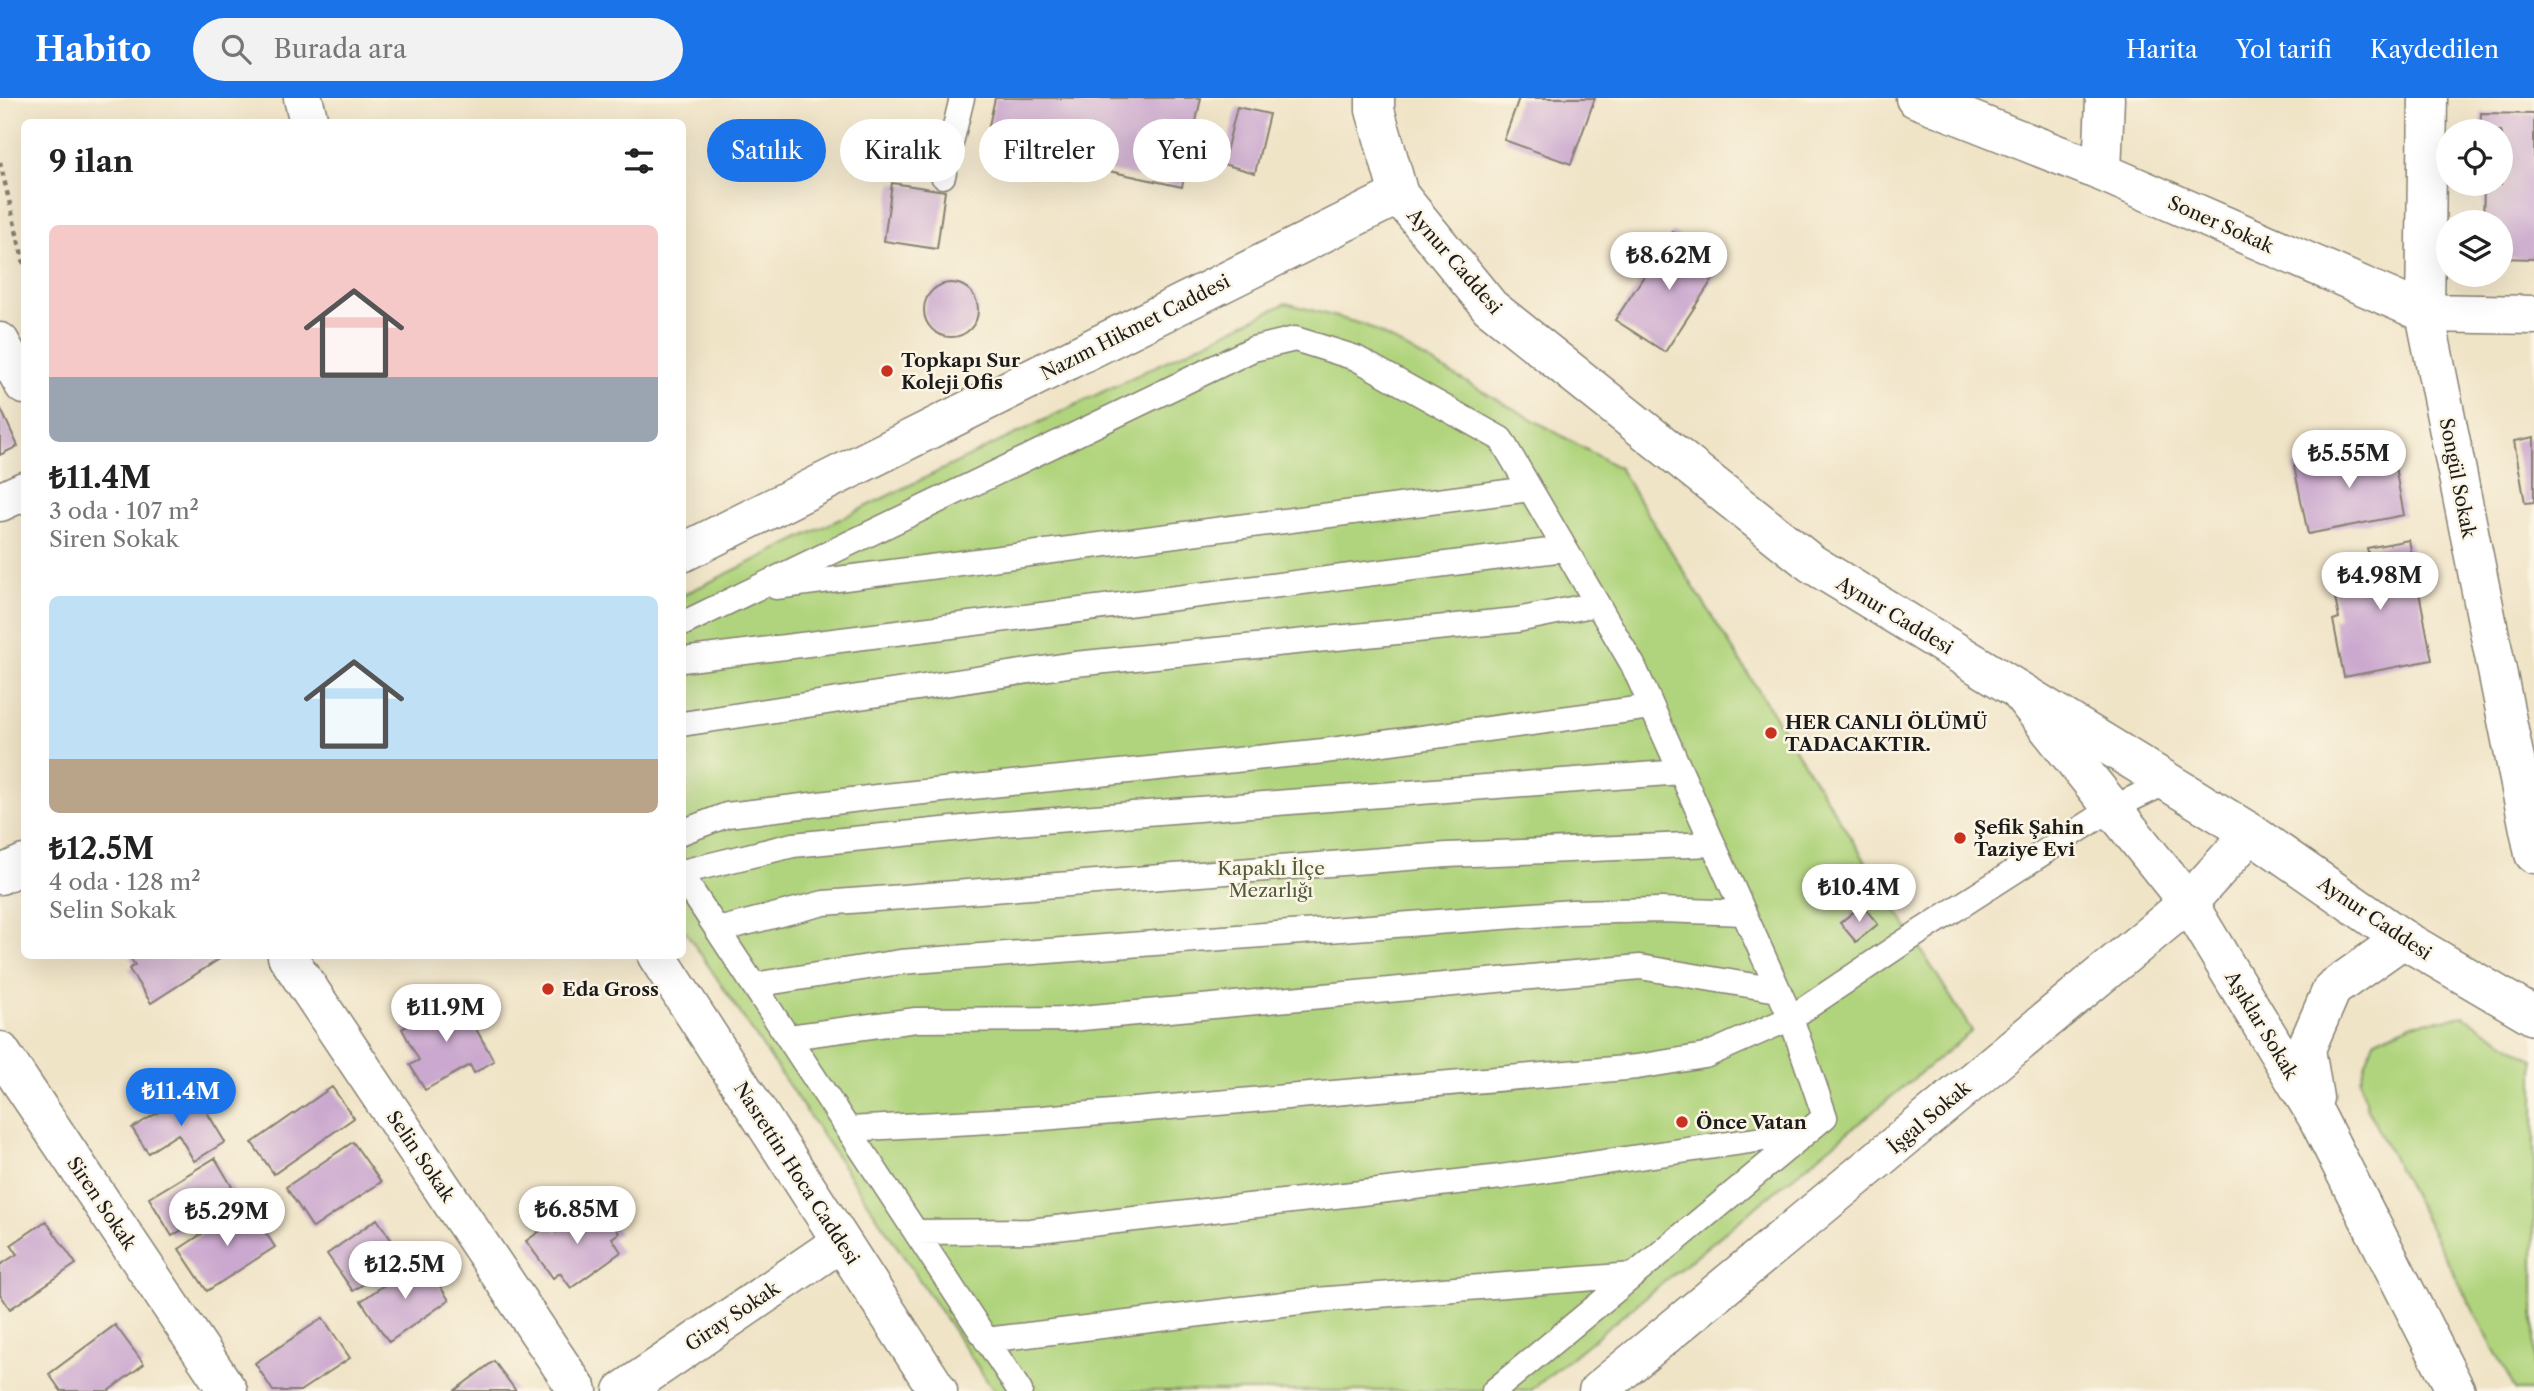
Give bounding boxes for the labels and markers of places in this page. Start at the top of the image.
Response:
pin: ₺8.62M [1612,232,1726,292]
place label: Topkapı Sur Koleji Ofis [901,349,1021,394]
marker: Topkapı Sur Koleji Ofis [879,363,895,379]
pin: ₺5.55M [2292,430,2406,490]
pin: ₺4.98M [2323,552,2437,612]
place label: HER CANLI ÖLÜMÜ TADACAKTIR. [1785,711,1988,756]
marker: HER CANLI ÖLÜMÜ TADACAKTIR. [1763,725,1779,741]
place label: Şefik Şahin Taziye Evi [1974,816,2084,861]
marker: Şefik Şahin Taziye Evi [1952,830,1968,846]
pin: ₺10.4M [1802,864,1916,924]
place label: Eda Gross [562,978,659,1001]
marker: Eda Gross [540,981,556,997]
pin: ₺11.9M [389,984,503,1044]
pin: ₺11.4M [124,1068,238,1128]
place label: Önce Vatan [1696,1111,1807,1134]
marker: Önce Vatan [1674,1114,1690,1130]
pin: ₺6.85M [520,1186,634,1246]
pin: ₺5.29M [170,1188,284,1248]
pin: ₺12.5M [348,1242,462,1301]

